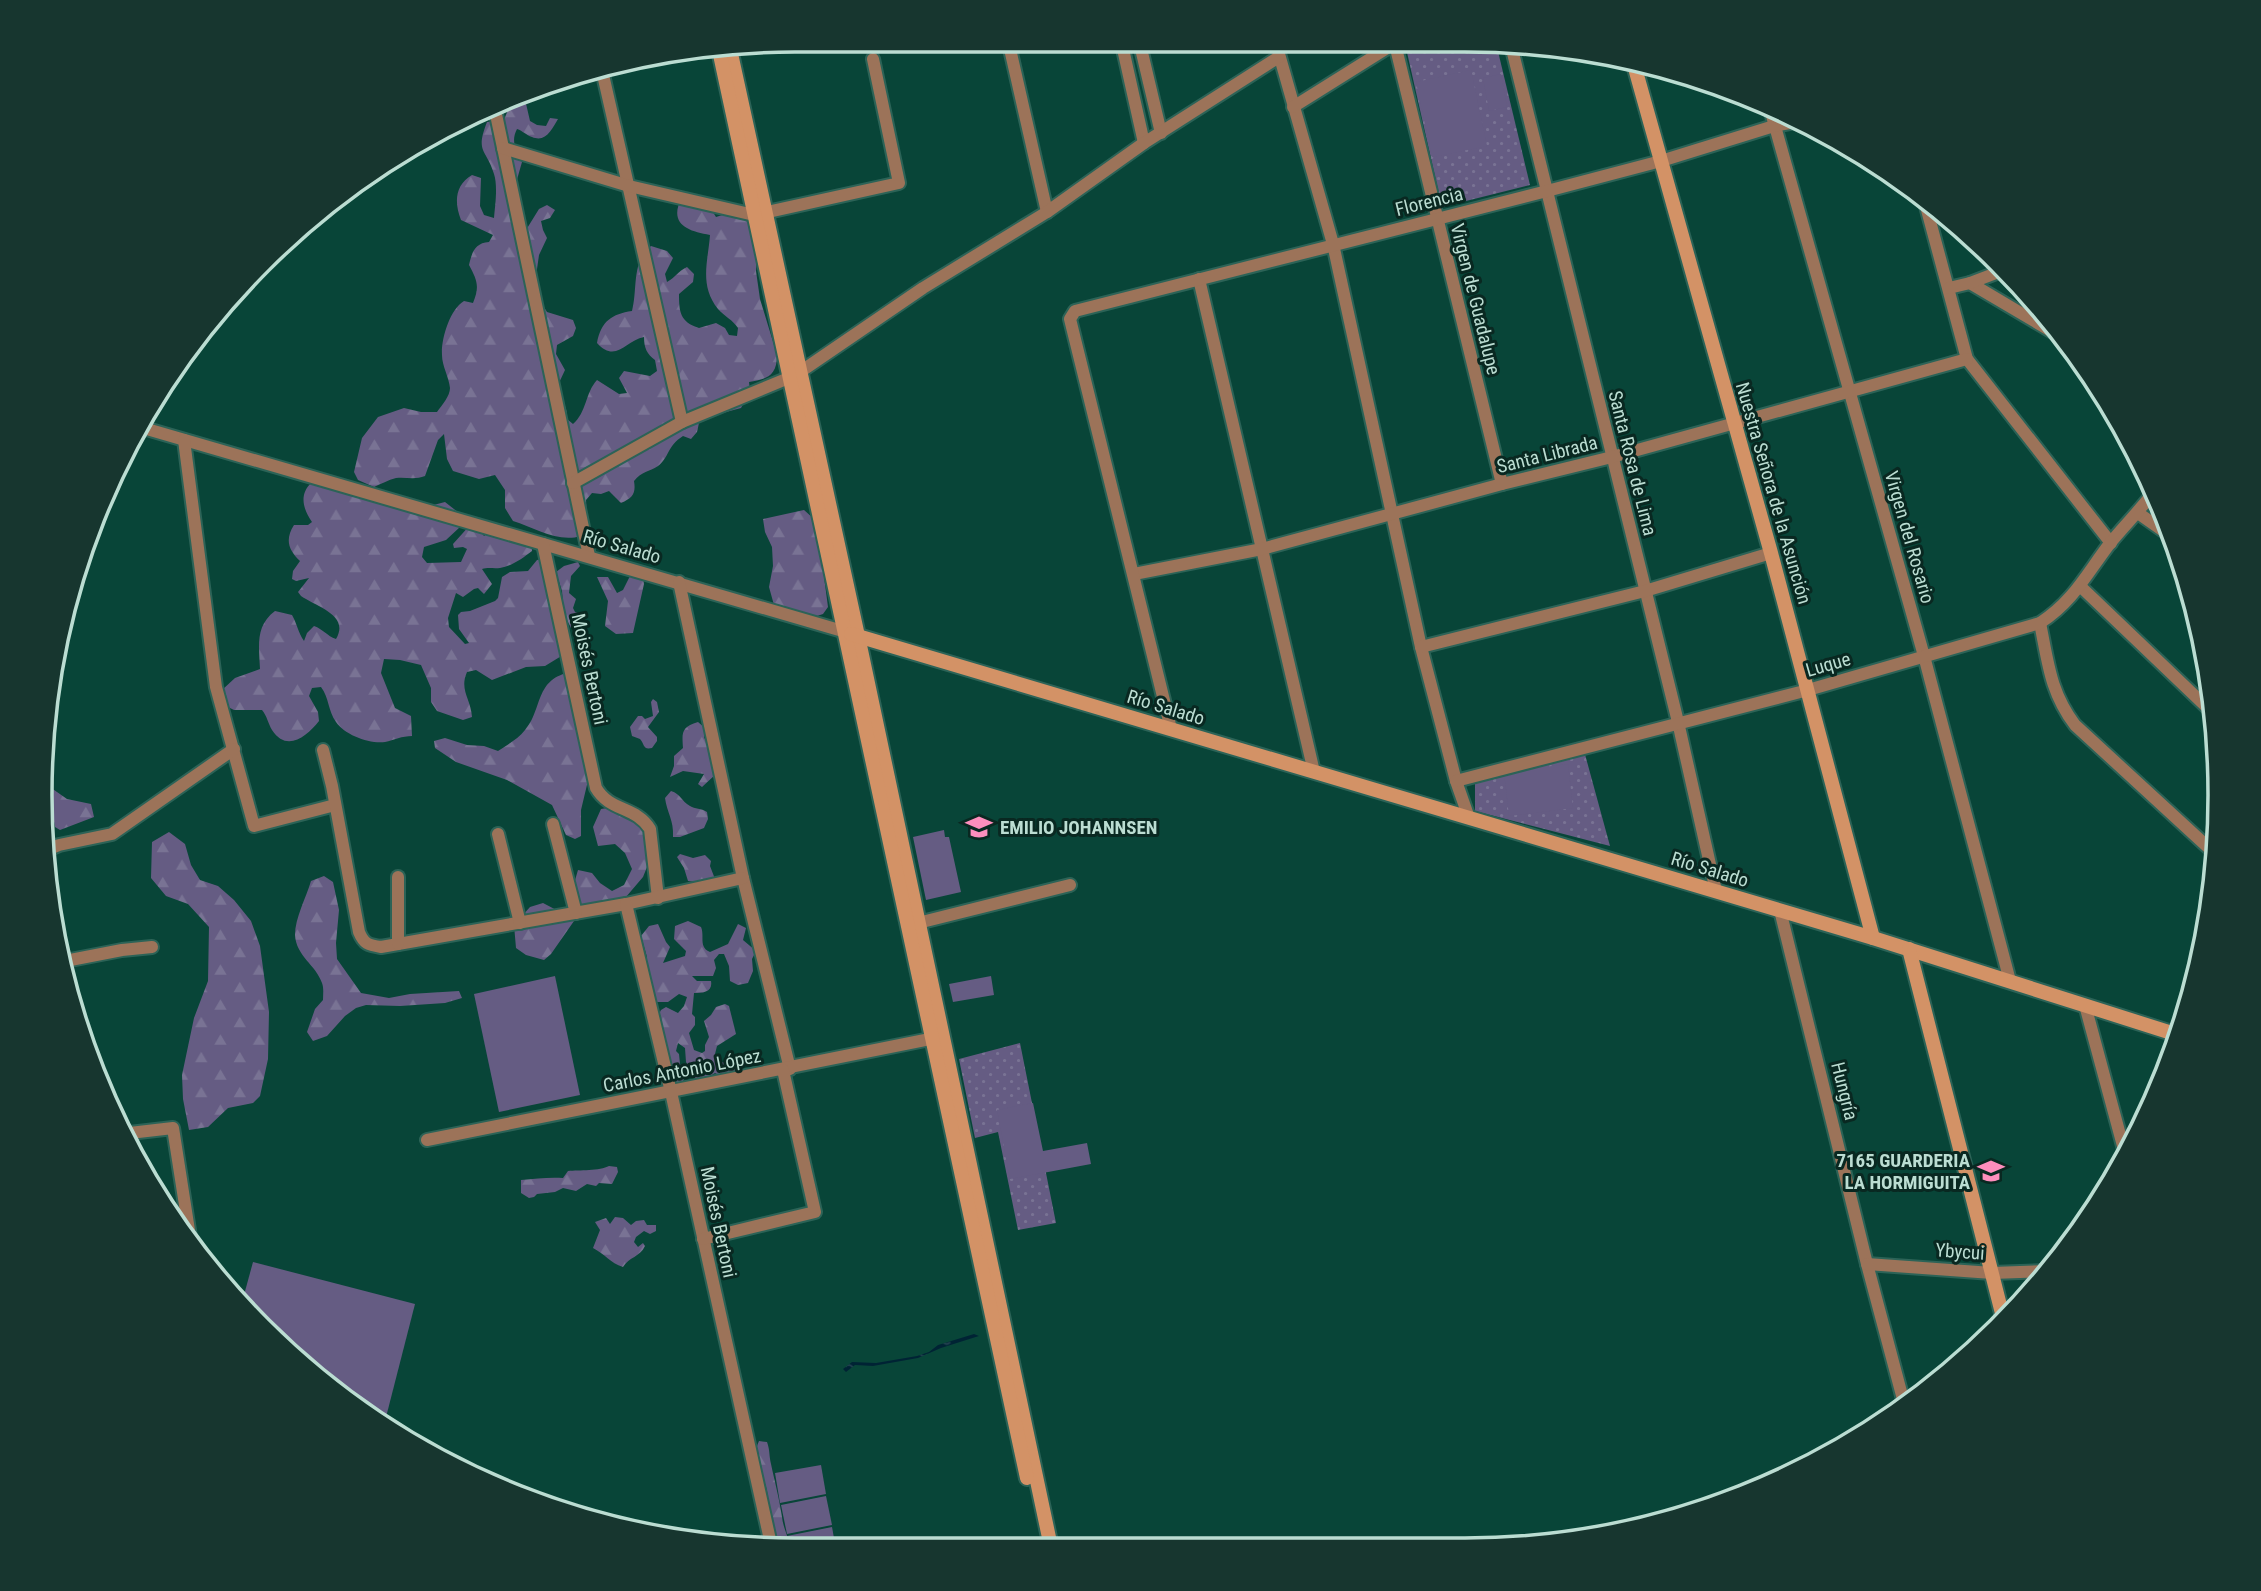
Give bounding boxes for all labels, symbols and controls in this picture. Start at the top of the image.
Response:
street label: Florencia [1393,182,1465,221]
street label: Virgen de Guadalupe [1446,221,1505,377]
street label: Nuestra Señora de la Asunción [1731,380,1816,607]
street label: Santa Rosa de Lima [1603,388,1662,538]
street label: Santa Librada [1494,431,1600,478]
street label: Virgen del Rosario [1880,468,1939,606]
street label: Río Salado [580,524,663,569]
street label: Moisés Bertoni [567,611,612,727]
street label: Luque [1803,647,1853,682]
street label: Río Salado [1124,685,1207,730]
school or university icon: EMILIO JOHANNSEN [964,812,994,842]
place label: EMILIO JOHANNSEN [1000,816,1157,839]
street label: Río Salado [1668,847,1751,892]
street label: Carlos Antonio López [601,1044,763,1097]
street label: Hungría [1826,1060,1863,1122]
place label: 7165 GUARDERIA LA HORMIGUITA [1836,1149,1971,1194]
school or university icon: 7165 GUARDERIA LA HORMIGUITA [1976,1156,2006,1186]
street label: Moisés Bertoni [696,1164,741,1280]
street label: Ybycui [1935,1238,1985,1265]

